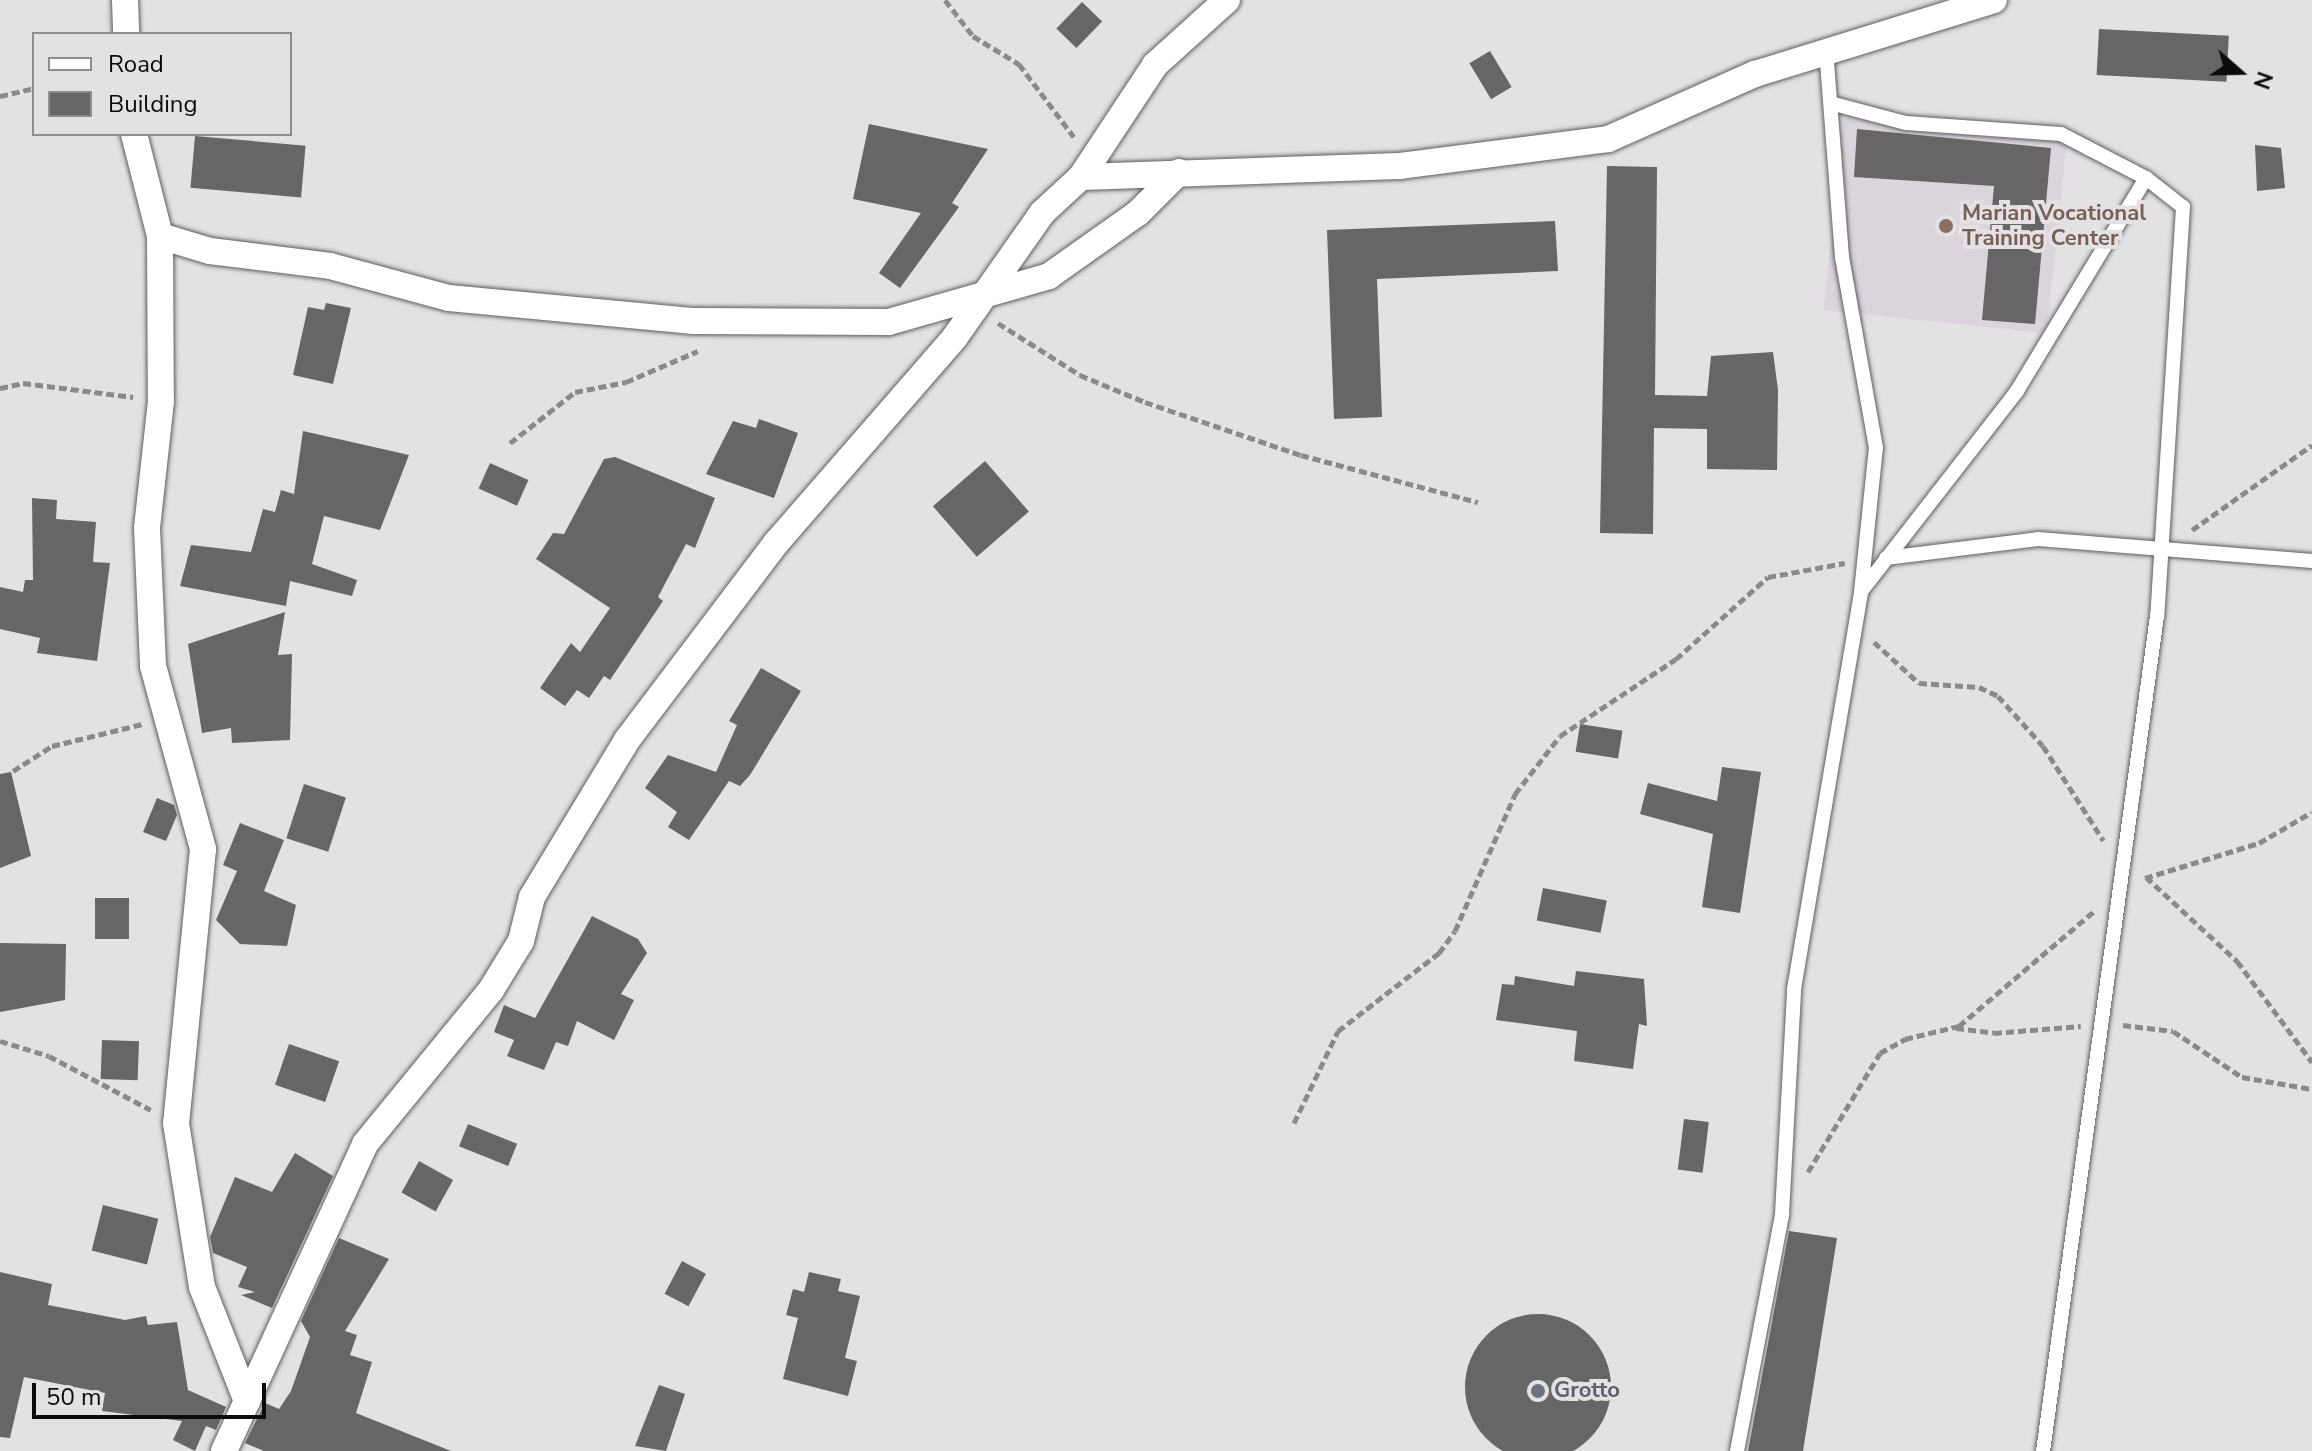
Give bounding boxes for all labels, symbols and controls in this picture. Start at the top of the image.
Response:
legend [32,32,292,136]
north arrow [2200,32,2280,112]
text: Road [108,48,164,80]
text: N [2246,67,2279,93]
text: Building [108,88,198,120]
place label: Marian Vocational Training Center [1962,200,2146,252]
marker: Marian Vocational Training Center [1937,217,1955,235]
scale bar [36,1367,270,1417]
place label: Grotto [1554,1378,1620,1404]
text: 50 m [46,1381,102,1413]
marker: Grotto [1529,1382,1547,1400]

